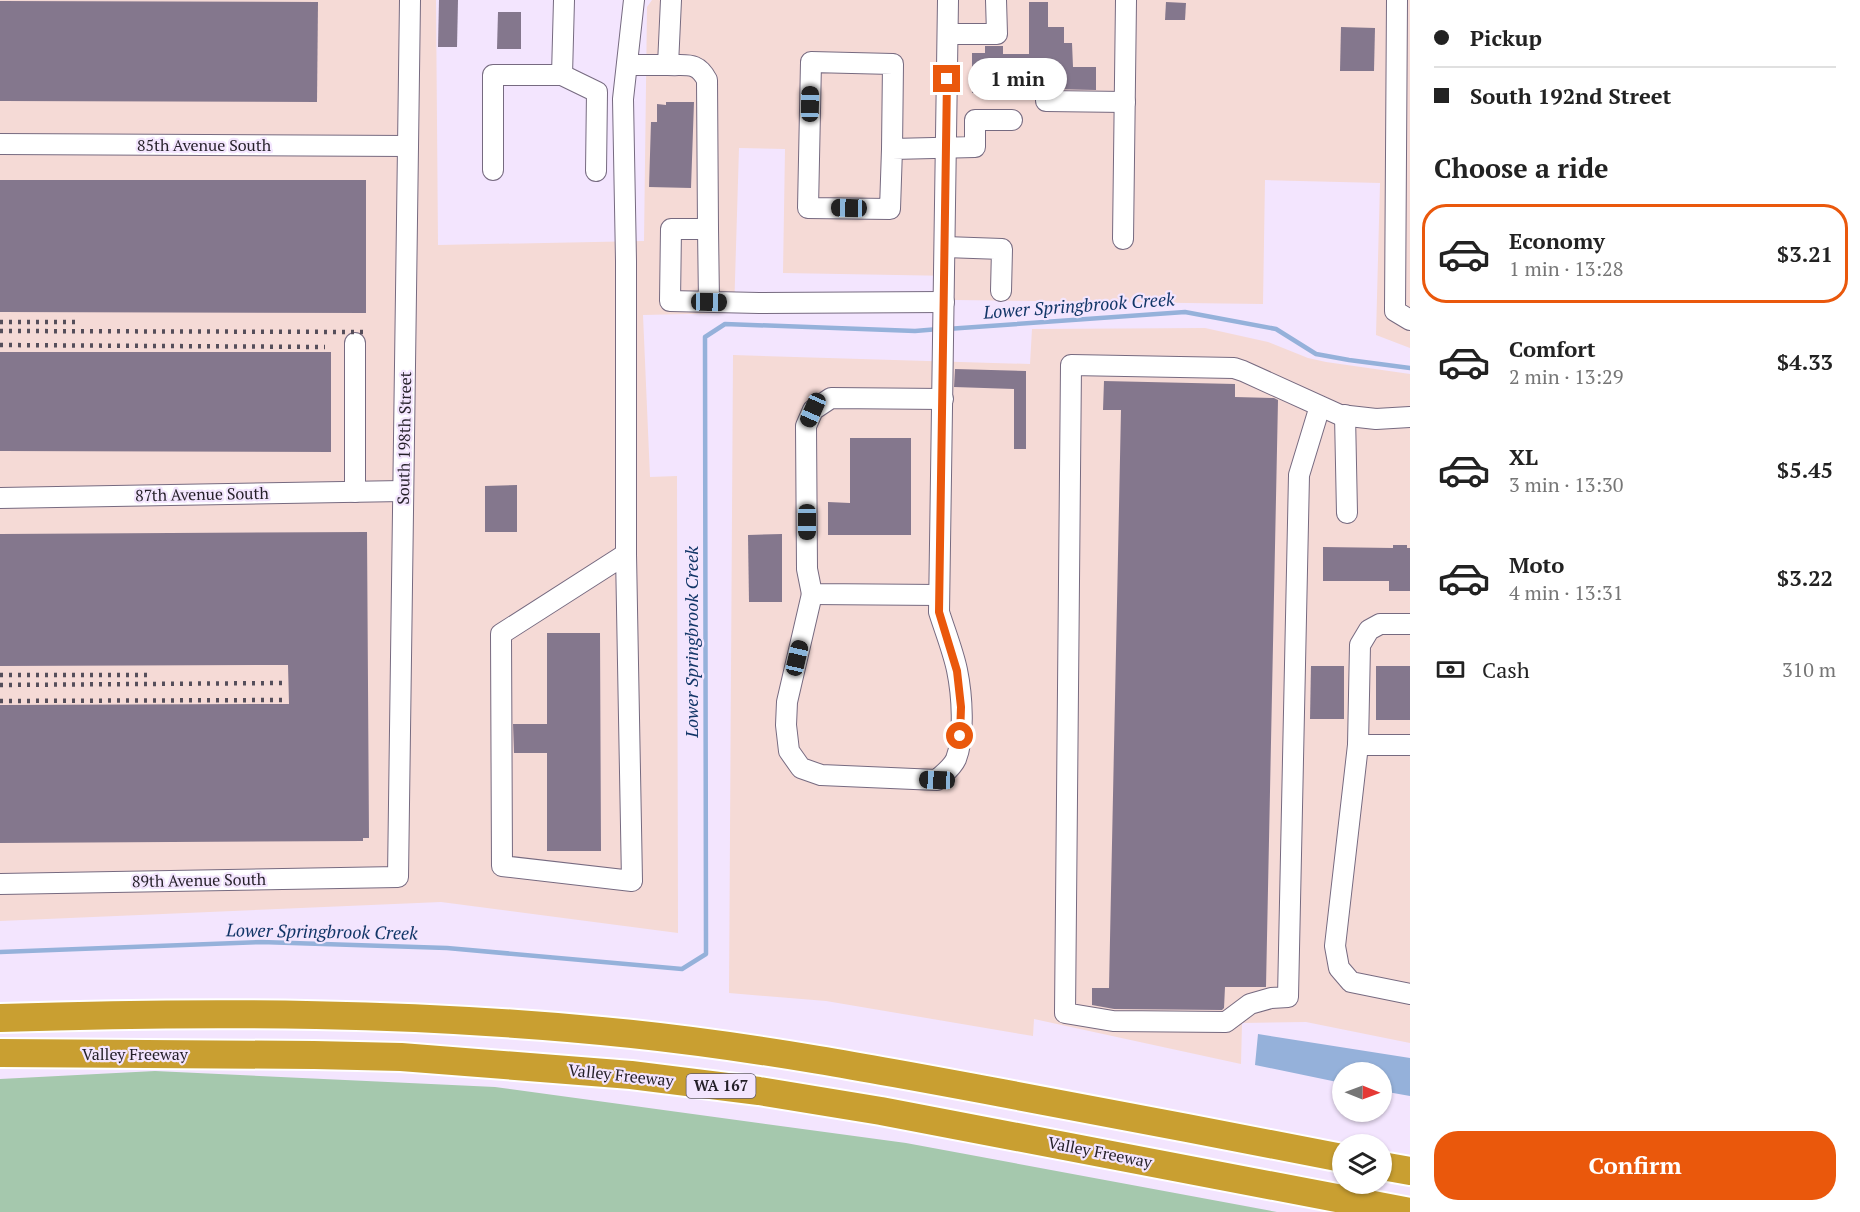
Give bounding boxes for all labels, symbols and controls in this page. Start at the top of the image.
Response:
text: Pickup [1470,23,1542,52]
callout: 1 min [968,58,1067,100]
route end [933,65,960,92]
text: 1 min [990,65,1045,92]
text: South 192nd Street [1470,81,1671,110]
car [801,86,819,122]
street label: 85th Avenue South [137,134,272,156]
text: Choose a ride [1434,150,1609,186]
car [831,199,867,217]
text: Economy [1509,226,1605,255]
icon: car [1437,227,1491,281]
text: $3.21 [1777,239,1833,268]
text: 1 min · 13:28 [1509,255,1623,282]
water label: Lower Springbrook Creek [982,286,1176,324]
car [691,293,727,311]
text: Comfort [1509,334,1595,363]
icon: car [1437,335,1491,389]
text: $4.33 [1777,347,1833,376]
text: 2 min · 13:29 [1509,363,1623,390]
street label: South 198th Street [392,371,416,505]
car [797,390,829,430]
text: XL [1509,442,1538,471]
icon: car [1437,443,1491,497]
text: $5.45 [1777,455,1833,484]
text: 3 min · 13:30 [1509,471,1623,498]
street label: 87th Avenue South [135,482,270,506]
car [798,504,816,540]
water label: Lower Springbrook Creek [679,546,703,739]
text: Moto [1509,550,1564,579]
icon: car [1437,551,1491,605]
text: $3.22 [1777,563,1833,592]
text: 4 min · 13:31 [1509,579,1623,606]
car [784,638,810,678]
icon: cash [1434,653,1467,686]
text: Cash [1482,655,1530,684]
text: 310 m [1782,656,1836,683]
route start [946,722,973,749]
car [919,770,955,790]
street label: 89th Avenue South [132,868,267,892]
water label: Lower Springbrook Creek [225,917,418,945]
street label: Valley Freeway [82,1043,189,1065]
street label: Valley Freeway [567,1059,676,1092]
north arrow [1332,1062,1392,1122]
map controls [1332,1062,1392,1194]
road number: WA 167 [686,1074,756,1098]
street label: Valley Freeway [1046,1131,1155,1173]
button: Confirm [1434,1131,1836,1200]
button: layers [1332,1134,1392,1194]

